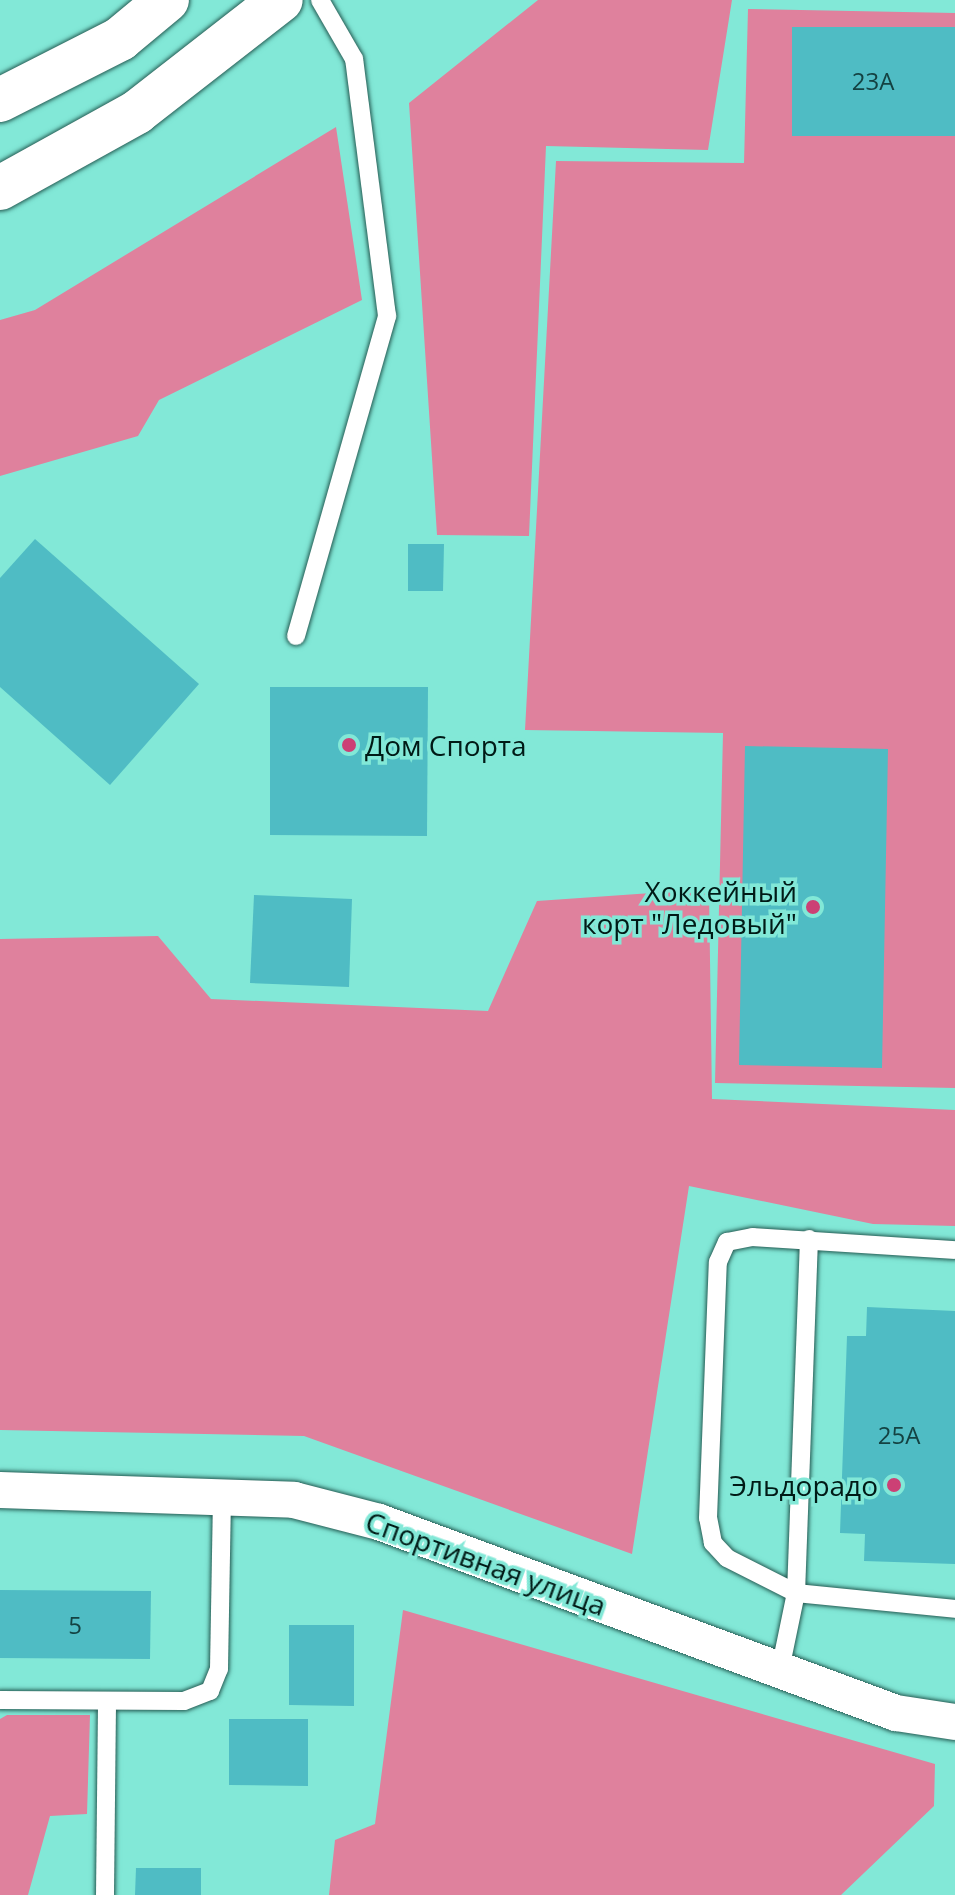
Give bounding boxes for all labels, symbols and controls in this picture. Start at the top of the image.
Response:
house number: 23А [852,67,894,95]
place label: Дом Спорта [365,728,527,762]
marker: Дом Спорта [340,736,358,754]
place label: Хоккейный корт "Ледовый" [582,874,797,940]
marker: Хоккейный корт "Ледовый" [804,898,822,916]
house number: 25А [878,1421,920,1449]
place label: Эльдорадо [729,1468,878,1502]
marker: Эльдорадо [885,1476,903,1494]
street label: Спортивная улица [361,1504,611,1622]
house number: 5 [68,1611,82,1639]

